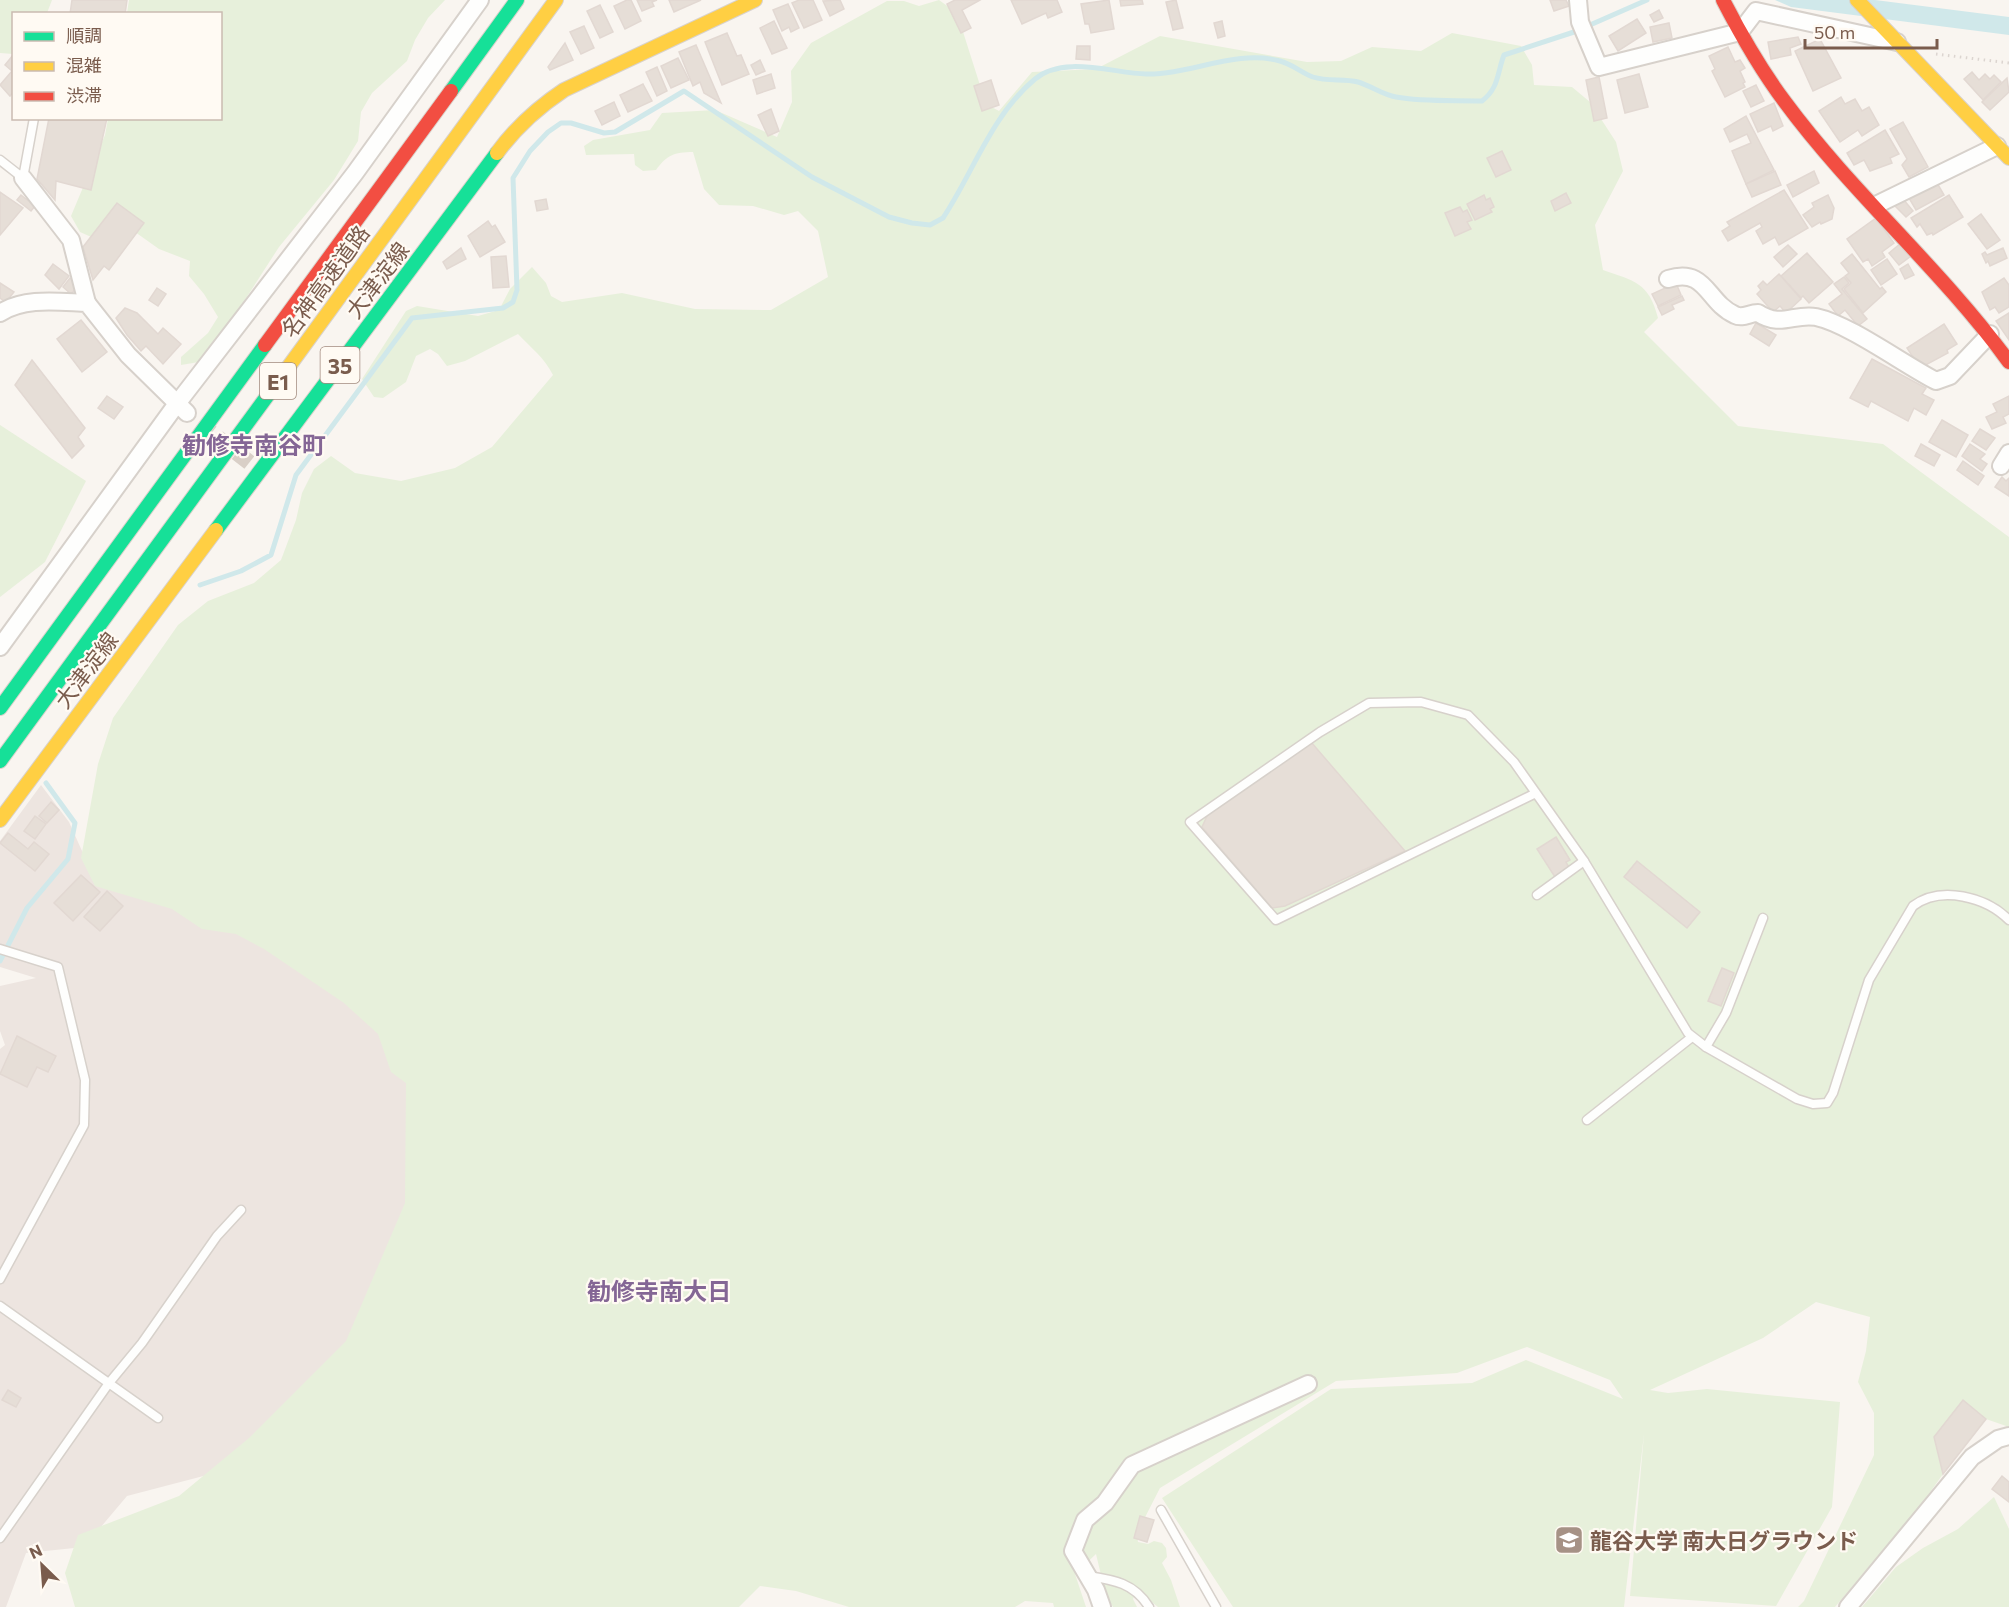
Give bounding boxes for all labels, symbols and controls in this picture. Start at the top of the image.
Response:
legend [12,12,222,120]
scale bar [1805,12,1937,50]
text: 50 m [1814,21,1855,43]
text: 順調 [66,24,102,46]
text: 混雑 [66,54,102,76]
text: 渋滞 [66,84,102,106]
street label: 名神高速道路 [275,220,375,342]
street label: 大津淀線 [340,237,414,323]
road number: 35 [320,347,360,383]
road number: E1 [260,363,296,399]
district label: 勧修寺南谷町 [182,430,326,459]
street label: 大津淀線 [49,627,123,713]
district label: 勧修寺南大日 [587,1276,731,1305]
school or university icon: 龍谷大学 南大日グラウンド [1553,1524,1585,1556]
place label: 龍谷大学 南大日グラウンド [1590,1527,1858,1554]
north arrow [12,1535,72,1595]
text: N [26,1540,45,1562]

